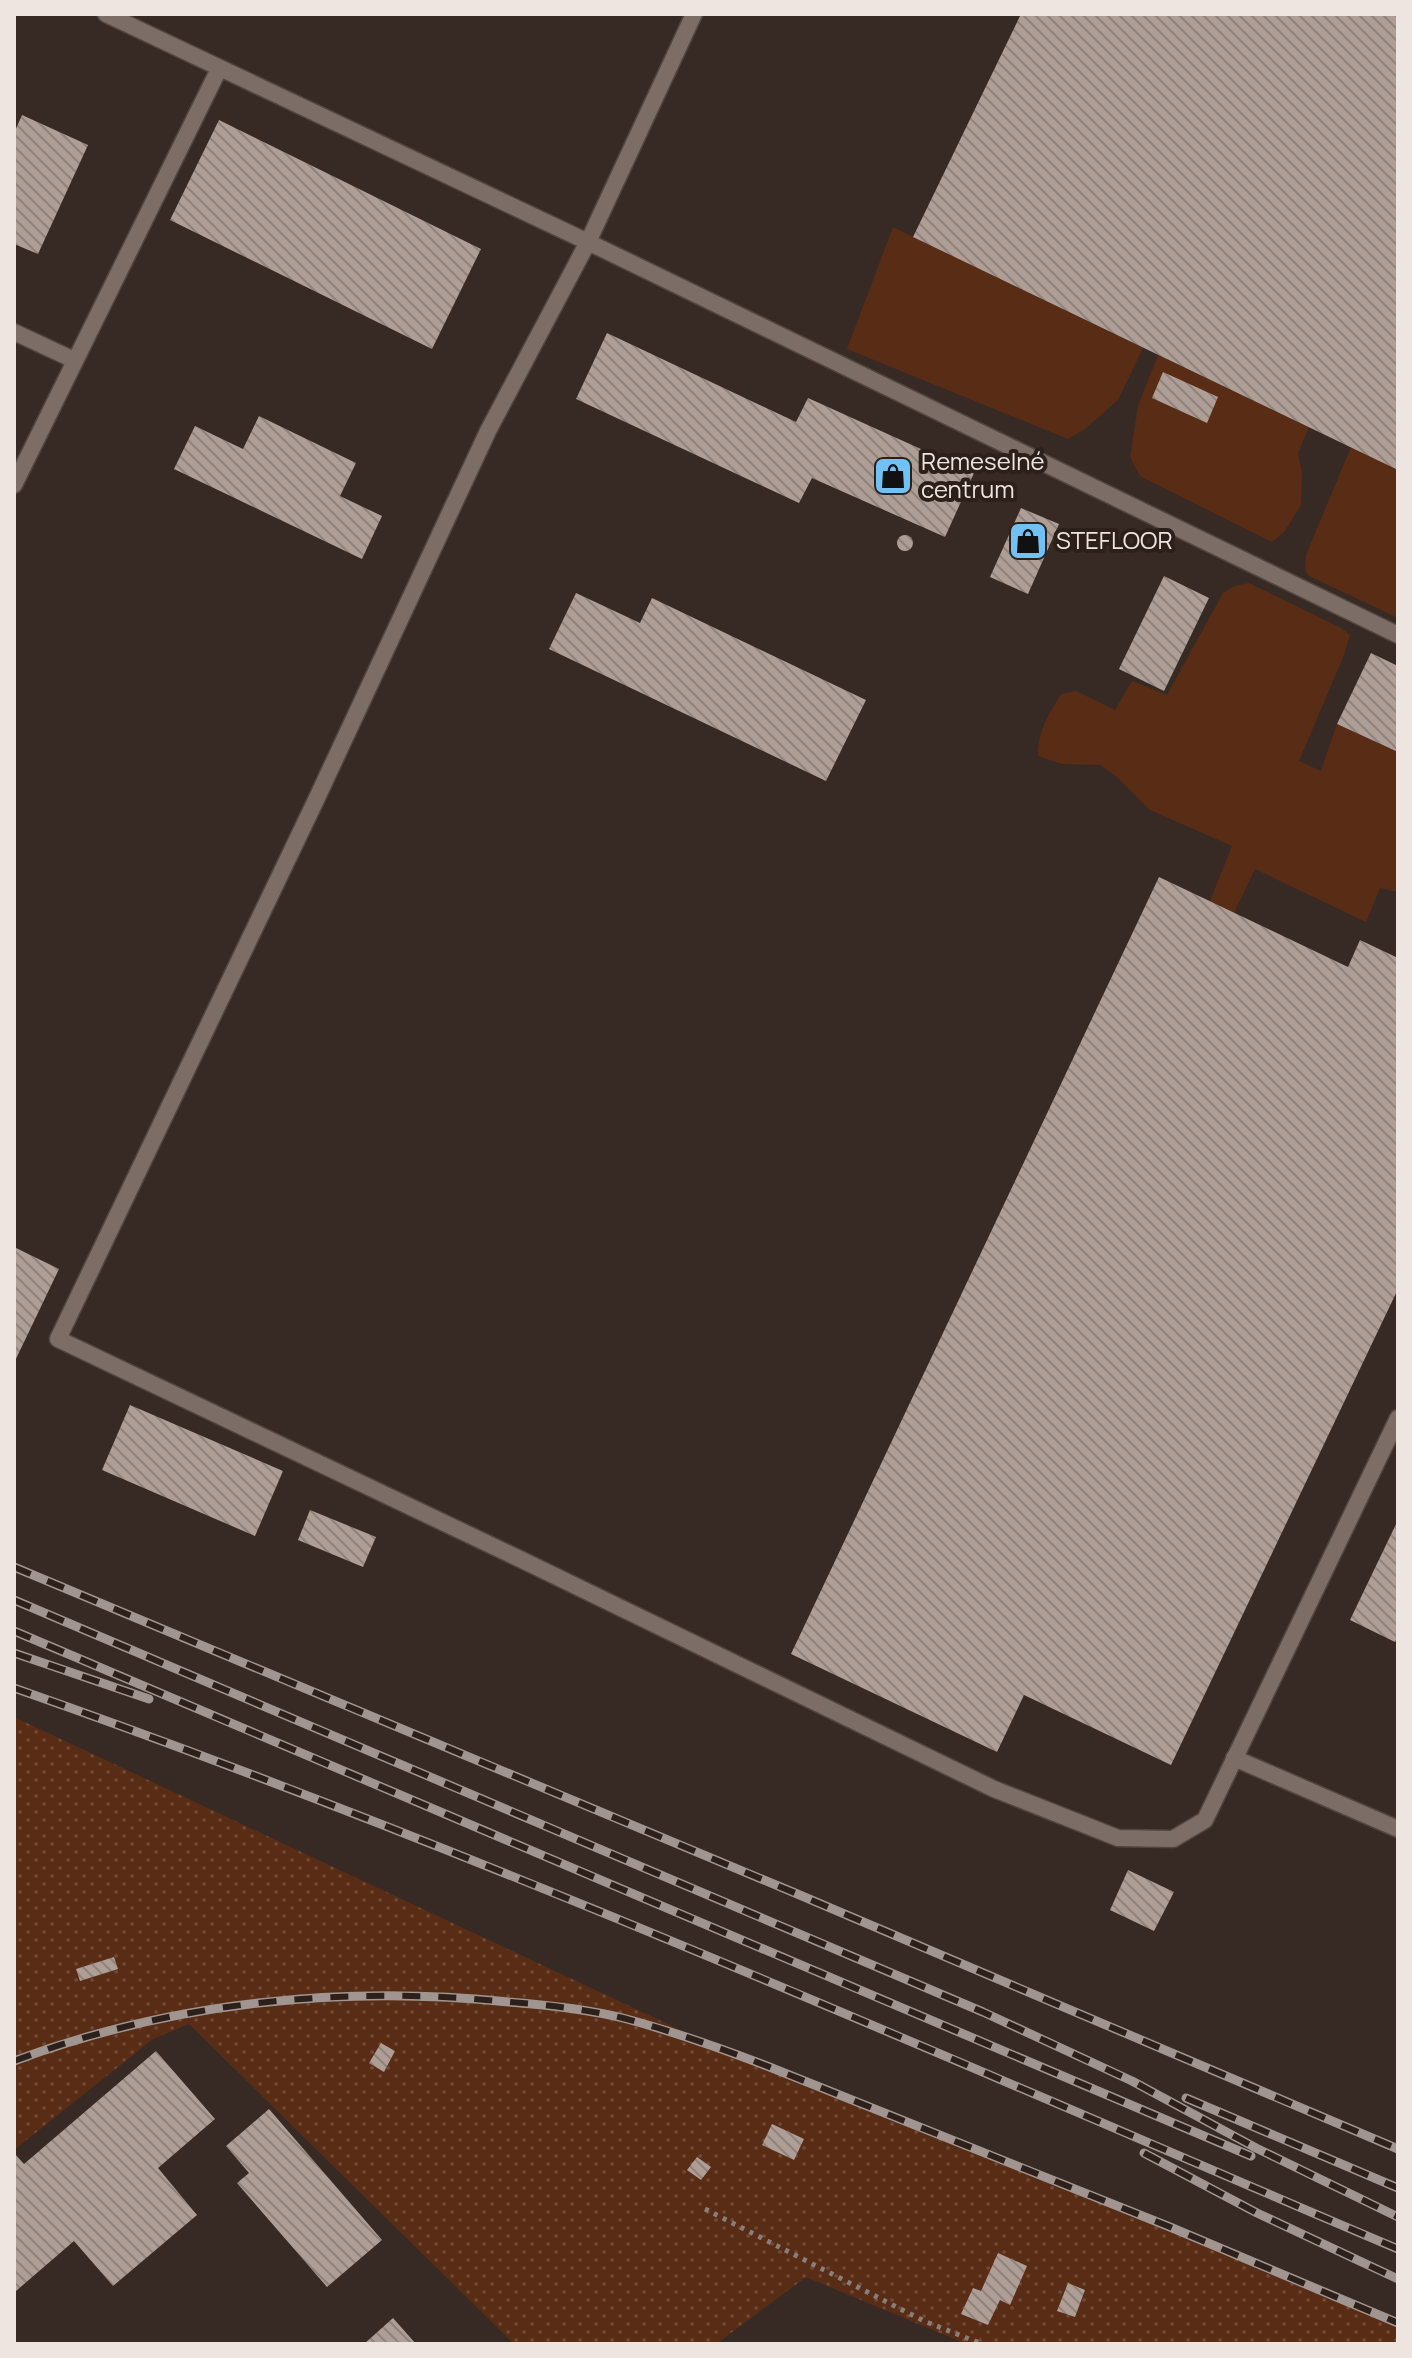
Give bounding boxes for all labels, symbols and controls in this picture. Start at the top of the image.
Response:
place label: Remeselné centrum [921,444,1045,505]
shop icon: Remeselné centrum [872,455,914,497]
shop icon: STEFLOOR [1007,520,1049,562]
place label: STEFLOOR [1056,523,1173,556]

